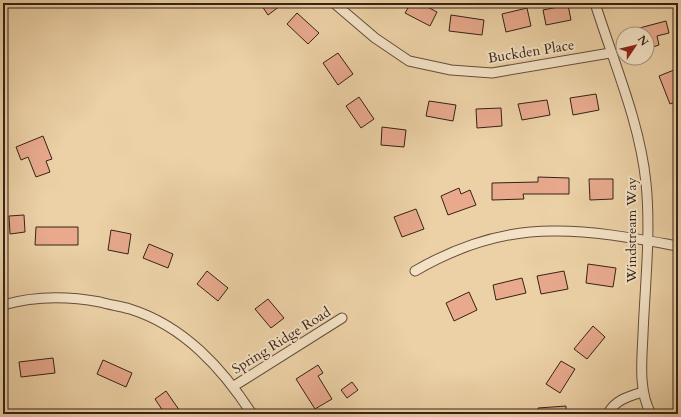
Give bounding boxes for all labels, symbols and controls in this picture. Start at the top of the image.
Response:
north arrow [615,26,655,66]
text: N [634,32,652,49]
street label: Buckden Place [487,35,576,68]
street label: Windstream Way [622,176,641,284]
street label: Spring Ridge Road [228,302,335,378]

